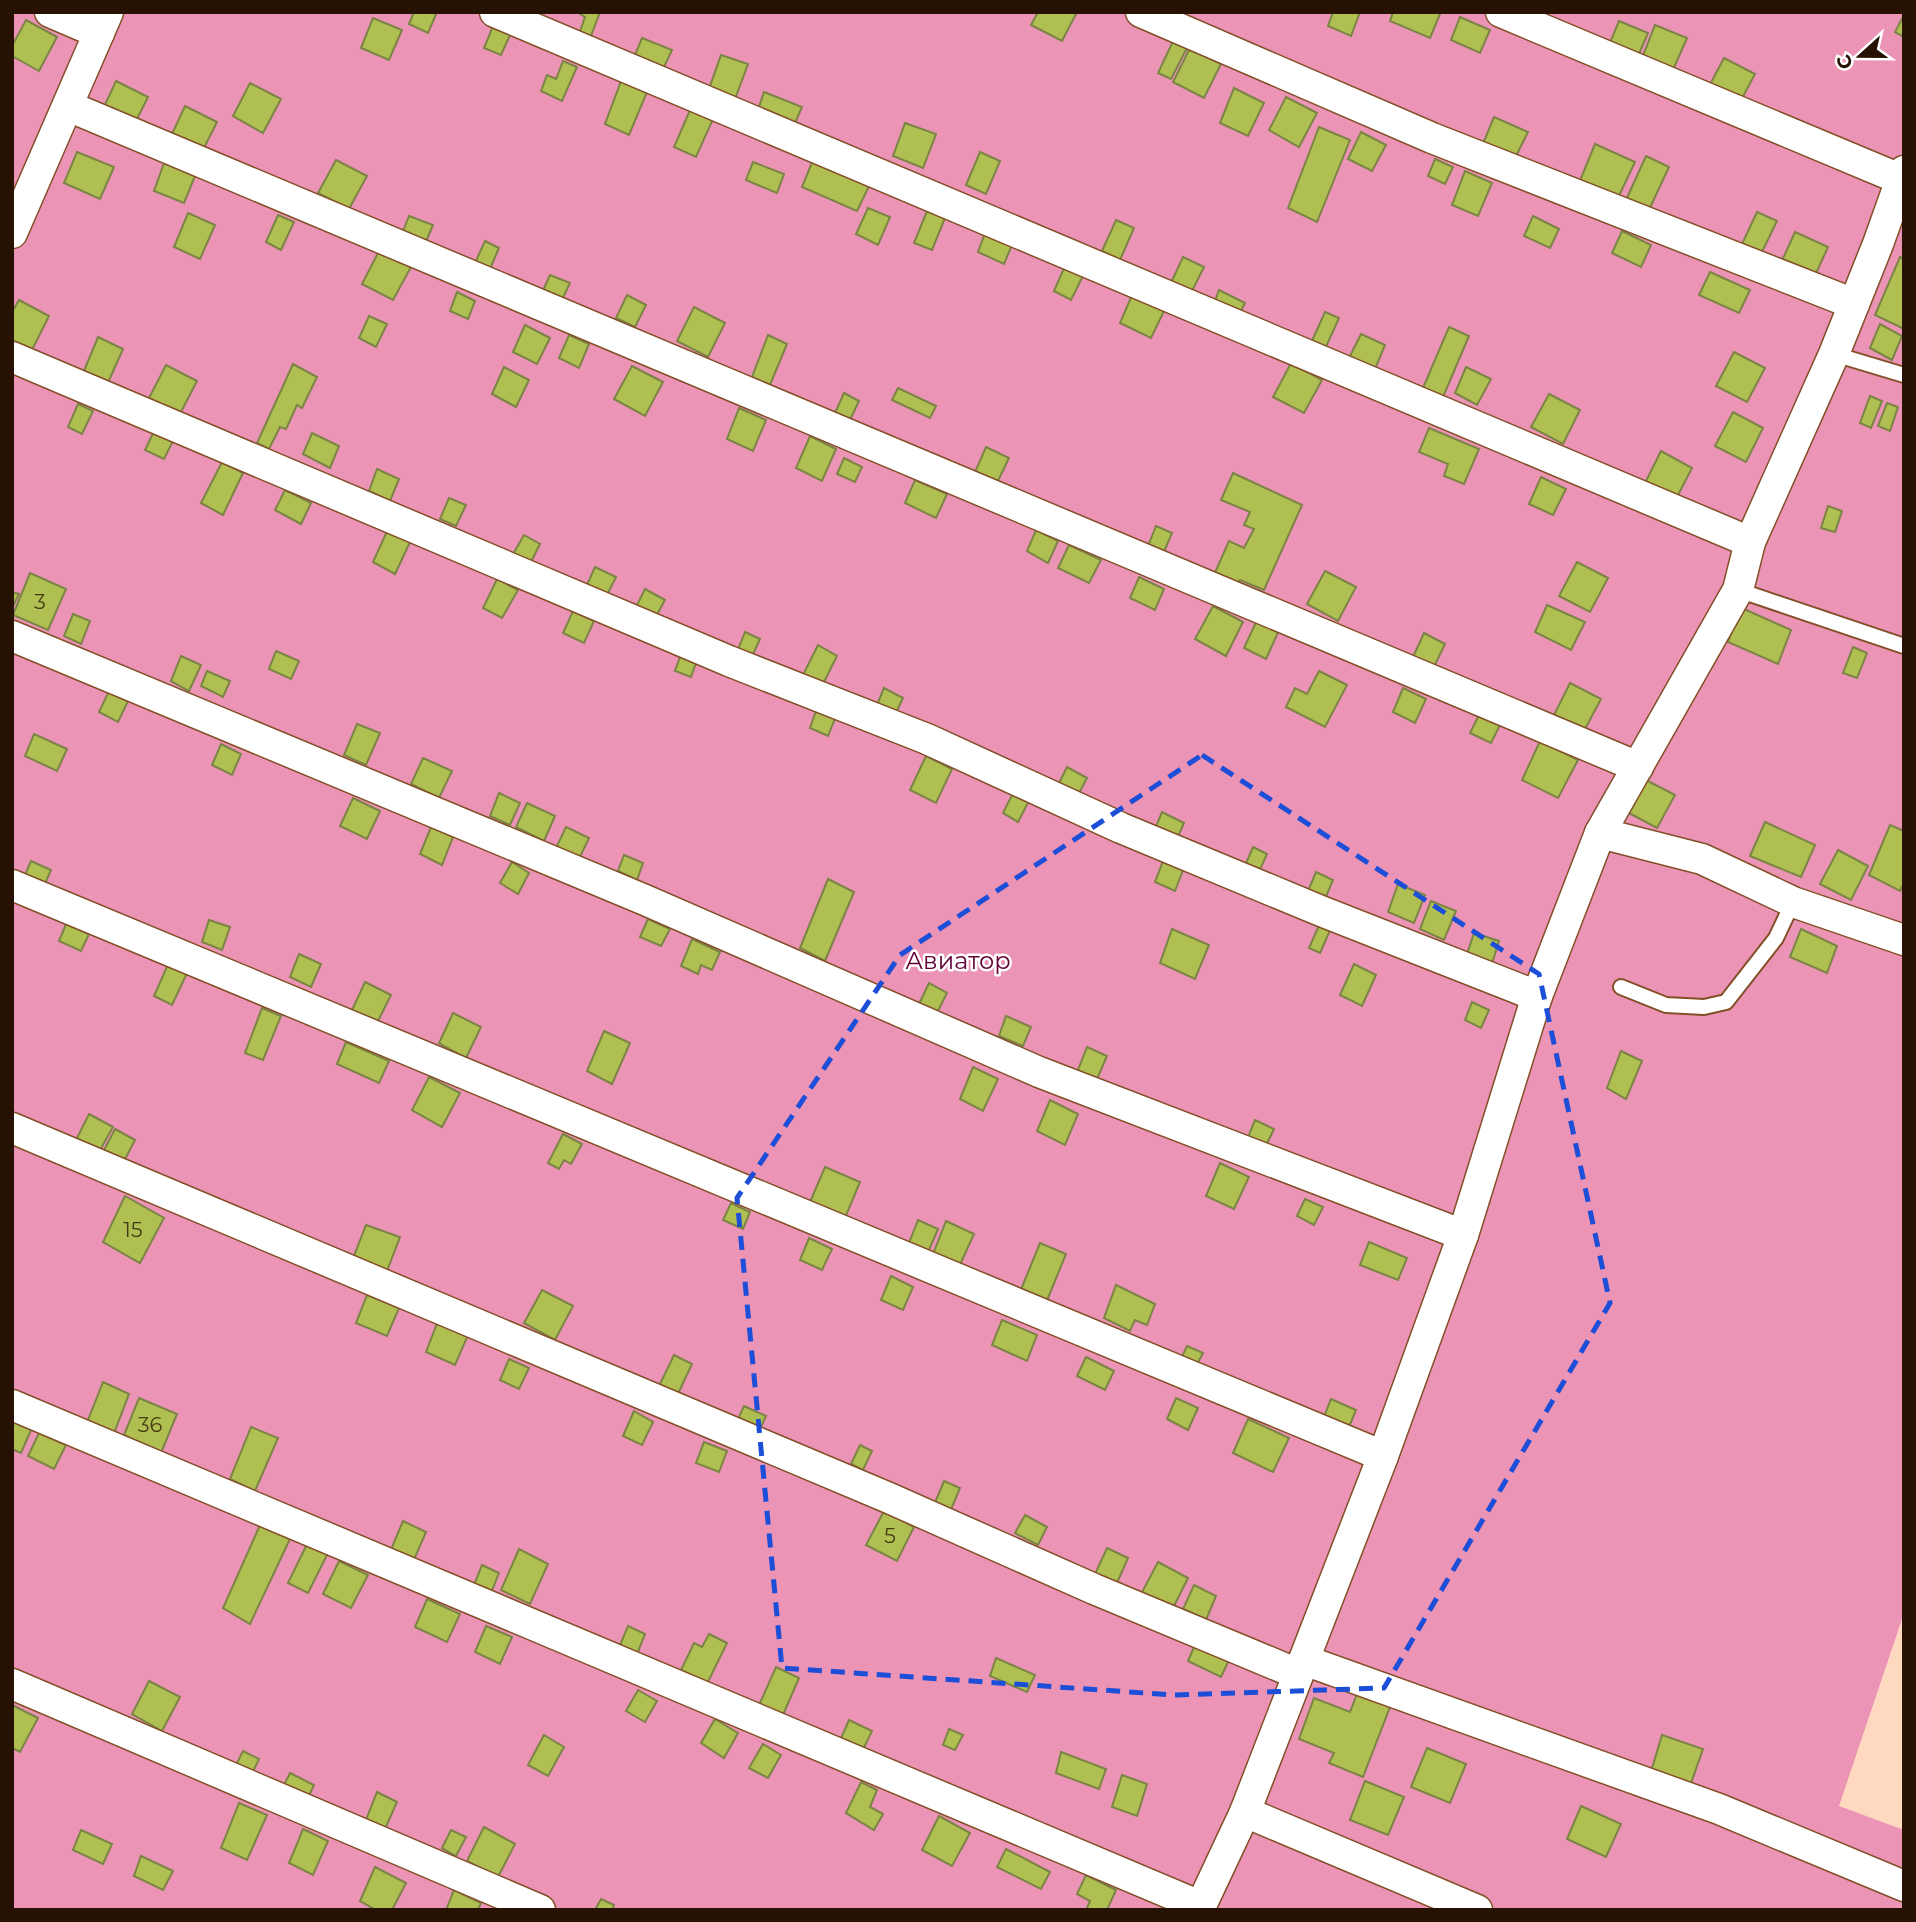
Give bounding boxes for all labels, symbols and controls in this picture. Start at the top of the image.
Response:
north arrow [1825,21,1895,91]
text: С [1831,51,1858,72]
house number: 3 [34,589,46,614]
park label: Авиатор [905,946,1011,975]
house number: 15 [123,1217,143,1242]
house number: 36 [138,1412,163,1437]
house number: 5 [884,1523,896,1548]

